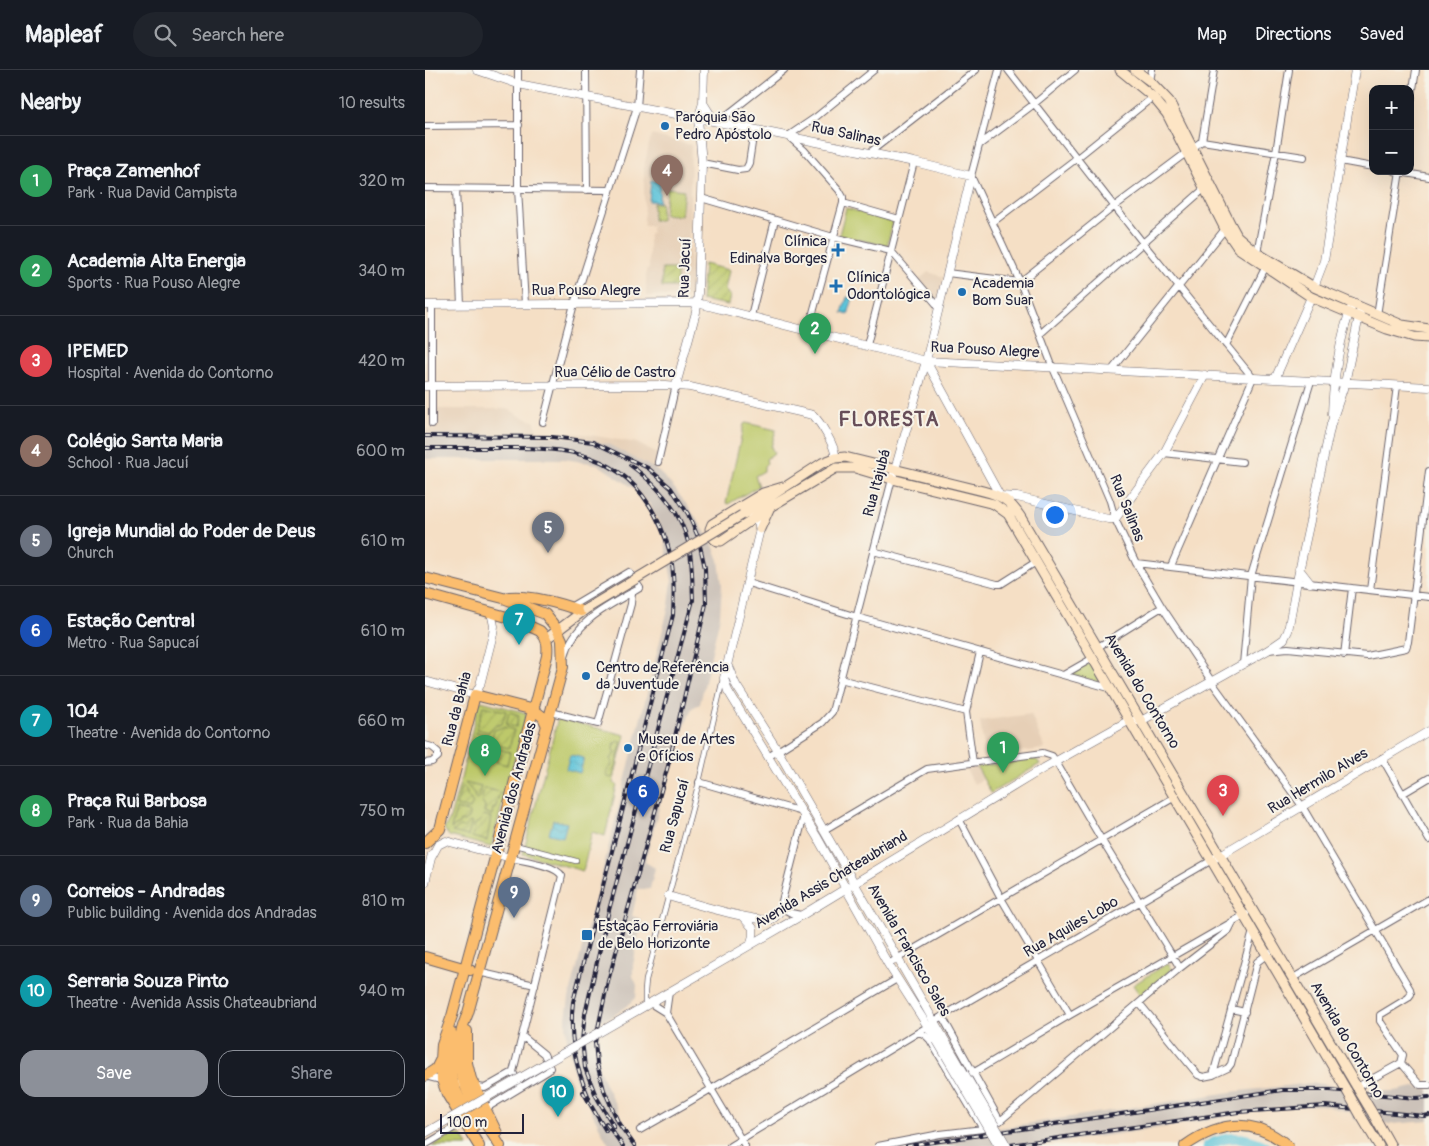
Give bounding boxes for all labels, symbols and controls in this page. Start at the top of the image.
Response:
search box [133,12,483,57]
text: Mapleaf [25,20,103,49]
icon: search [151,21,179,49]
text: Search here [191,23,284,47]
text: Map [1197,23,1227,46]
text: Directions [1255,23,1331,46]
text: Saved [1359,23,1404,46]
map controls [1369,85,1414,175]
button: + [1369,85,1414,130]
text: Nearby [20,89,81,116]
text: 10 results [339,93,405,113]
place label: Paróquia São Pedro Apóstolo [675,108,772,144]
street label: Rua Salinas [810,117,883,151]
marker: Paróquia São Pedro Apóstolo [659,120,671,132]
button: − [1369,130,1414,175]
pin: 4 [651,155,683,196]
text: Praça Zamenhof [67,159,201,183]
text: 1 [33,171,39,191]
text: 320 m [359,171,405,191]
text: Park · Rua David Campista [67,183,237,203]
place label: Clínica Edinalva Borges [730,232,827,268]
street label: Rua Jacuí [674,238,696,298]
marker: Clínica Edinalva Borges [831,243,845,257]
text: Academia Alta Energia [67,249,246,273]
text: 2 [32,261,40,281]
text: 340 m [358,261,405,281]
place label: Clínica Odontológica [847,268,931,304]
text: Sports · Rua Pouso Alegre [67,273,240,293]
place label: Academia Bom Suar [972,274,1034,310]
marker: Clínica Odontológica [829,279,843,293]
street label: Rua Pouso Alegre [531,281,641,300]
marker: Academia Bom Suar [956,286,968,298]
pin: 2 [799,313,831,354]
street label: Rua Pouso Alegre [930,338,1041,362]
text: IPEMED [67,339,128,363]
text: 3 [32,351,40,371]
text: 420 m [358,351,405,371]
text: Hospital · Avenida do Contorno [67,363,273,383]
street label: Rua Célio de Castro [554,363,676,382]
district label: FLORESTA [838,407,940,432]
text: Colégio Santa Maria [67,429,223,453]
text: 4 [31,441,41,461]
text: 600 m [356,441,405,461]
street label: Rua Itajubá [859,447,895,519]
text: School · Rua Jacuí [67,453,189,473]
street label: Rua Salinas [1105,472,1149,544]
your location [1042,502,1068,528]
pin: 5 [532,512,564,553]
text: Igreja Mundial do Poder de Deus [67,519,315,543]
text: 5 [32,531,40,551]
text: 610 m [361,531,405,551]
text: Church [67,543,114,563]
pin: 7 [503,604,535,645]
text: Estação Central [67,609,195,633]
text: 6 [31,621,41,641]
text: 610 m [361,621,405,641]
street label: Avenida do Contorno [1100,630,1184,752]
text: Metro · Rua Sapucaí [67,633,200,653]
place label: Centro de Referência da Juventude [596,658,729,694]
street label: Rua da Bahia [438,670,476,748]
marker: Centro de Referência da Juventude [580,670,592,682]
text: 104 [67,699,98,723]
text: 7 [32,711,40,731]
text: 660 m [358,711,405,731]
street label: Avenida dos Andradas [487,720,541,856]
text: Theatre · Avenida do Contorno [67,723,270,743]
place label: Museu de Artes e Ofícios [638,730,735,766]
pin: 1 [987,732,1019,773]
pin: 8 [469,735,501,776]
marker: Museu de Artes e Ofícios [622,742,634,754]
street label: Rua Hermilo Alves [1265,744,1372,818]
pin: 3 [1207,775,1239,816]
pin: 6 [627,776,659,817]
street label: Rua Sapucaí [656,777,694,855]
text: Praça Rui Barbosa [67,789,207,813]
text: 8 [32,801,40,821]
text: 750 m [359,801,405,821]
text: Park · Rua da Bahia [67,813,189,833]
street label: Avenida Assis Chateaubriand [751,827,911,933]
pin: 9 [498,877,530,918]
text: Correios - Andradas [67,879,225,903]
street label: Avenida Francisco Sales [863,880,955,1020]
text: 9 [32,891,40,911]
text: 810 m [362,891,405,911]
street label: Rua Aquiles Lobo [1020,892,1122,962]
text: Public building · Avenida dos Andradas [67,903,317,923]
place label: Estação Ferroviária de Belo Horizonte [598,917,718,953]
marker: Estação Ferroviária de Belo Horizonte [580,928,594,942]
text: Serraria Souza Pinto [67,969,229,993]
street label: Avenida do Contorno [1306,978,1388,1102]
text: 10 [27,981,45,1001]
text: 940 m [359,981,405,1001]
text: Theatre · Avenida Assis Chateaubriand [67,993,317,1013]
button: Save [20,1050,208,1097]
button: Share [218,1050,405,1097]
pin: 10 [542,1076,574,1117]
scale bar [440,1111,524,1134]
text: 100 m [447,1114,487,1131]

